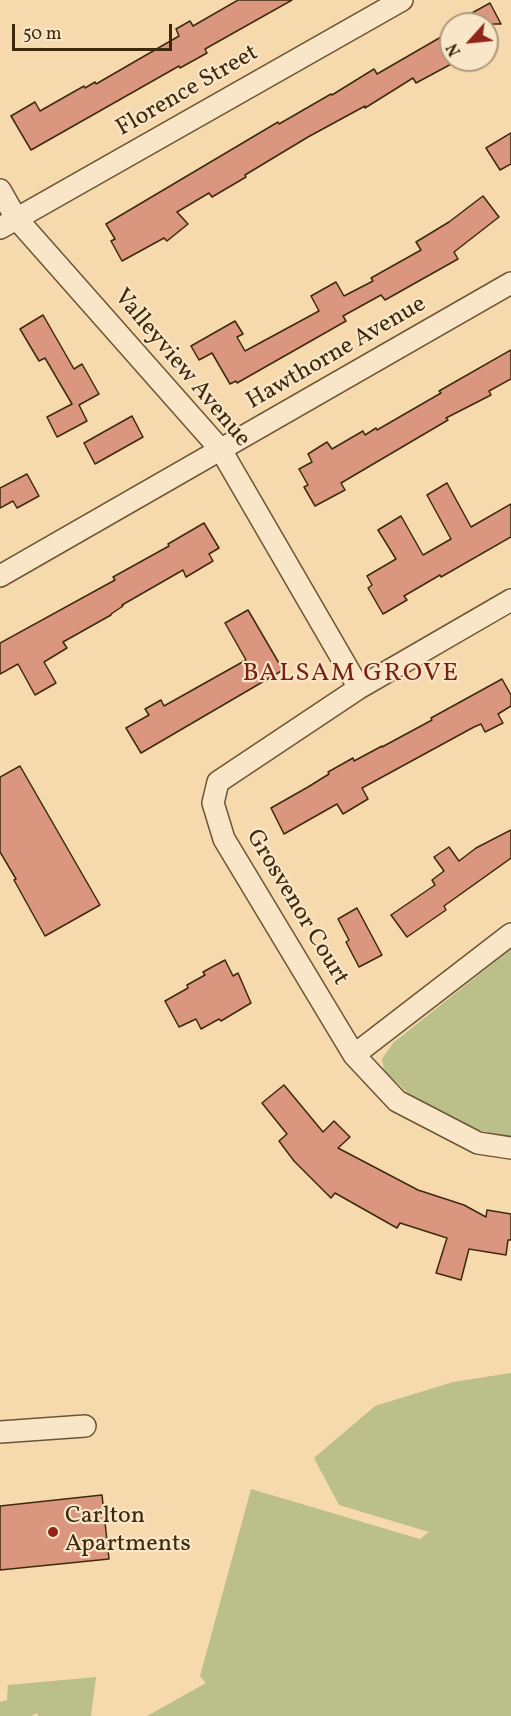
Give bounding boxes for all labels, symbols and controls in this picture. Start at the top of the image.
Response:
scale bar [15,12,176,50]
north arrow [439,12,499,72]
text: 50 m [23,22,62,47]
text: N [442,39,467,59]
street label: Florence Street [112,40,264,144]
street label: Valleyview Avenue [106,284,256,454]
street label: Hawthorne Avenue [242,291,432,417]
district label: BALSAM GROVE [242,659,460,691]
street label: Grosvenor Court [238,825,354,991]
place label: Carlton Apartments [65,1504,191,1560]
marker: Carlton Apartments [46,1525,60,1539]

